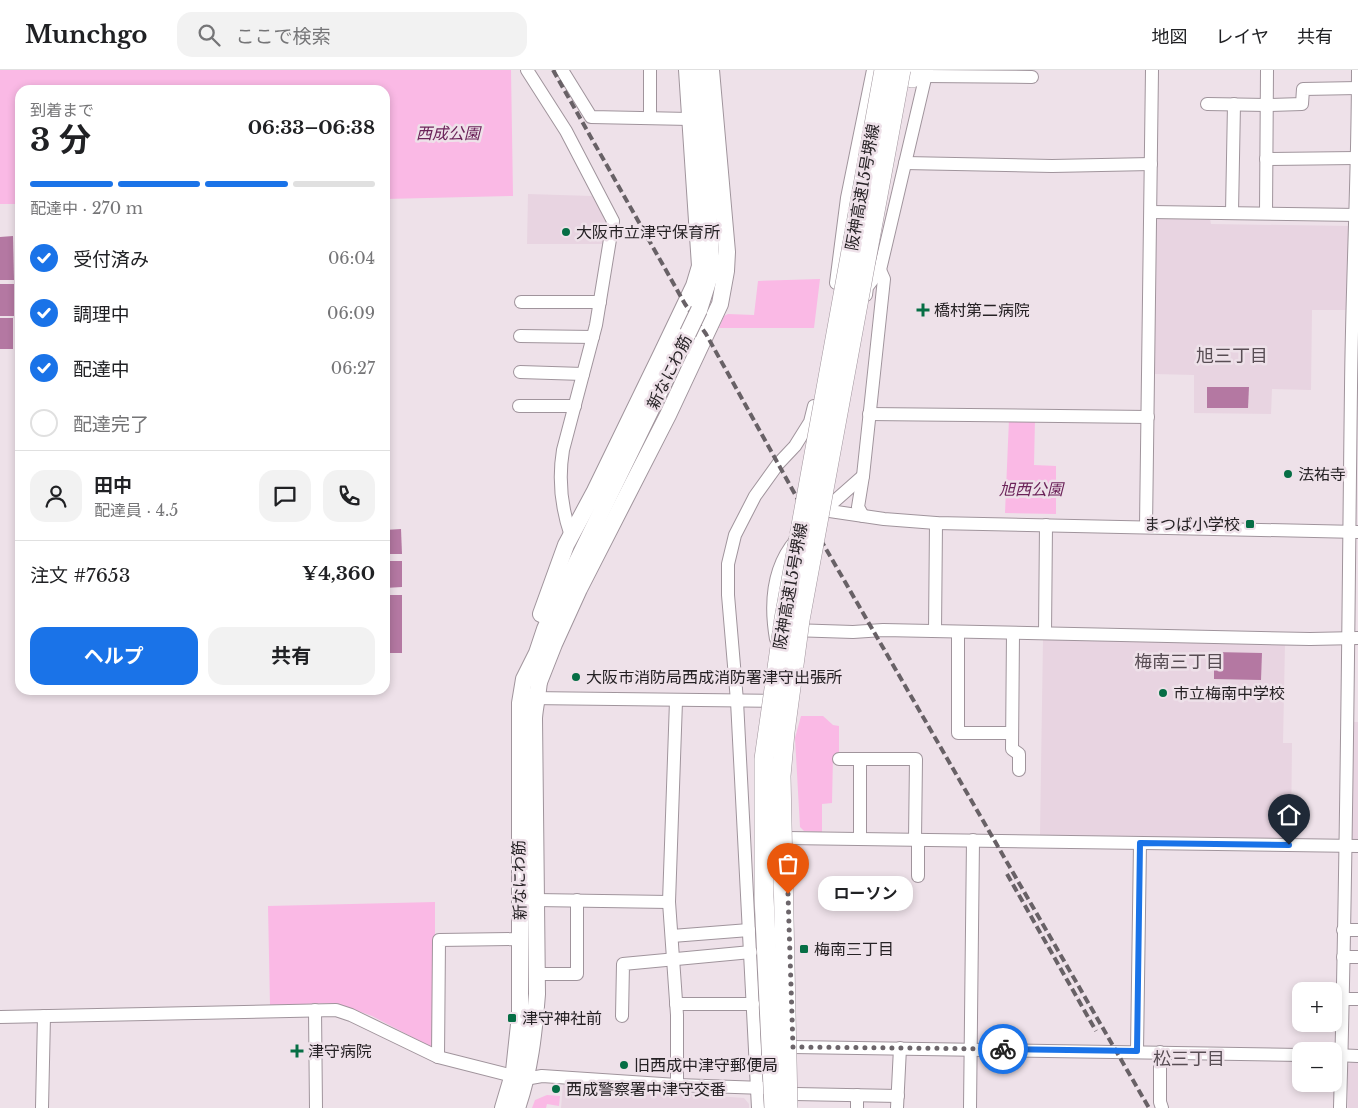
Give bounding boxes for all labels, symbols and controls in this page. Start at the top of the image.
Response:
search box [177,12,527,57]
text: Munchgo [25,20,147,49]
icon: search [195,21,223,49]
text: ここで検索 [235,25,330,48]
text: 地図 [1152,26,1188,48]
text: レイヤ [1216,26,1269,48]
text: 共有 [1297,26,1333,48]
text: 到着まで [30,100,94,120]
text: 06:33–06:38 [248,116,375,139]
text: 3 分 [30,120,91,160]
street label: 阪神高速15号堺線 [841,122,883,252]
park label: 西成公園 [416,123,482,143]
text: 配達中 · 270 m [30,198,143,218]
place label: 大阪市立津守保育所 [576,222,720,242]
marker: 大阪市立津守保育所 [560,226,572,238]
icon: check [30,244,58,272]
text: 受付済み [73,248,149,271]
text: 06:04 [328,248,375,268]
icon: check [30,299,58,327]
place label: 橋村第二病院 [934,300,1030,320]
text: 調理中 [73,303,130,326]
text: 06:09 [327,303,375,323]
marker: 橋村第二病院 [916,303,930,317]
street label: 新なにわ筋 [642,332,696,412]
district label: 旭三丁目 [1196,345,1268,367]
icon: check [30,354,58,382]
text: 配達中 [73,358,130,381]
text: 06:27 [331,358,375,378]
text: 配達完了 [73,413,149,436]
place label: 法祐寺 [1298,464,1346,484]
marker: 法祐寺 [1282,468,1294,480]
button: person [30,470,82,522]
button: chat [259,470,311,522]
button: phone [323,470,375,522]
text: 田中 [94,474,132,497]
park label: 旭西公園 [999,479,1065,499]
text: 配達員 · 4.5 [94,500,178,520]
place label: まつば小学校 [1144,514,1240,534]
marker: まつば小学校 [1244,518,1256,530]
street label: 阪神高速15号堺線 [769,521,811,651]
text: ¥4,360 [302,562,375,585]
text: 注文 #7653 [30,564,130,587]
button: ヘルプ [30,627,198,685]
button: 共有 [208,627,375,685]
district label: 梅南三丁目 [1134,651,1224,673]
place label: 大阪市消防局西成消防署津守出張所 [586,667,842,687]
marker: 大阪市消防局西成消防署津守出張所 [570,671,582,683]
place label: 市立梅南中学校 [1173,683,1285,703]
marker: 市立梅南中学校 [1157,687,1169,699]
pin [1268,794,1310,845]
icon: home [1275,801,1303,829]
street label: 新なにわ筋 [508,840,530,920]
pin [767,843,809,894]
icon: bag [774,850,802,878]
callout: ローソン [818,876,913,912]
text: ローソン [833,883,898,903]
place label: 梅南三丁目 [814,939,894,959]
marker: 梅南三丁目 [798,943,810,955]
map controls [1292,982,1342,1092]
button: + [1292,982,1342,1032]
place label: 津守神社前 [522,1008,602,1028]
marker: 津守神社前 [506,1012,518,1024]
courier [978,1024,1028,1074]
icon: bike [989,1035,1017,1063]
place label: 津守病院 [308,1041,372,1061]
button: − [1292,1042,1342,1092]
marker: 津守病院 [290,1044,304,1058]
district label: 松三丁目 [1153,1048,1225,1070]
place label: 旧西成中津守郵便局 [634,1055,778,1075]
marker: 旧西成中津守郵便局 [618,1059,630,1071]
place label: 西成警察署中津守交番 [566,1079,726,1099]
marker: 西成警察署中津守交番 [550,1083,562,1095]

